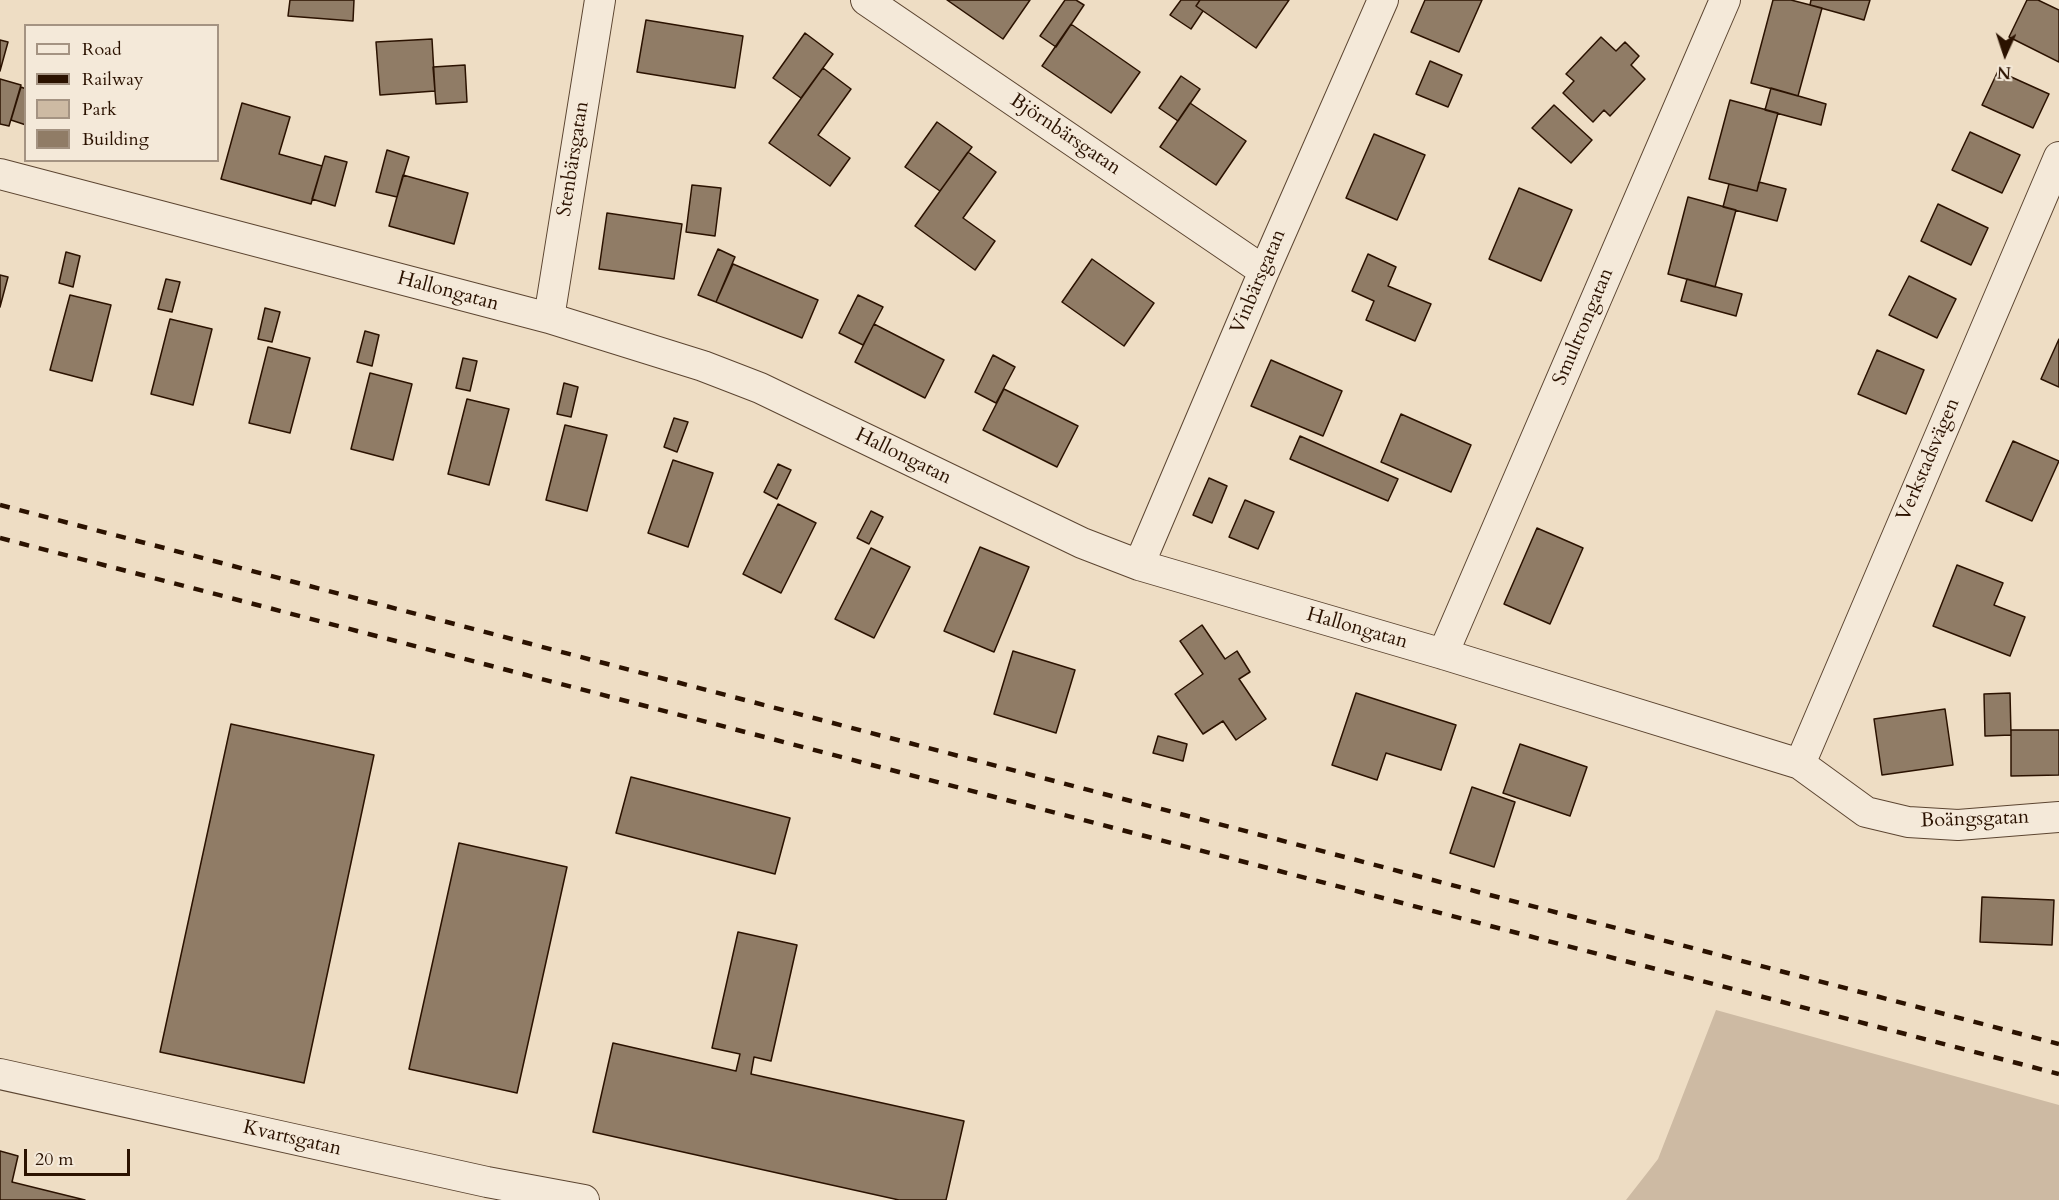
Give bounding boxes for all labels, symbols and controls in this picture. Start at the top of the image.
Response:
legend [24,24,219,162]
north arrow [1975,24,2035,84]
text: Road [82,37,122,62]
text: N [1997,61,2012,83]
text: Railway [82,67,144,92]
street label: Björnbärsgatan [1005,89,1125,181]
text: Park [82,97,117,122]
street label: Stenbärsgatan [553,100,595,218]
text: Building [82,127,149,152]
street label: Vinbärsgatan [1226,226,1292,338]
street label: Smultrongatan [1549,265,1619,389]
street label: Hallongatan [395,267,501,317]
street label: Verkstadsvägen [1892,395,1966,525]
street label: Hallongatan [851,423,955,491]
street label: Hallongatan [1304,603,1410,655]
street label: Boängsgatan [1920,806,2030,834]
street label: Kvartsgatan [241,1116,343,1162]
scale bar [27,1137,134,1175]
text: 20 m [35,1147,74,1172]

